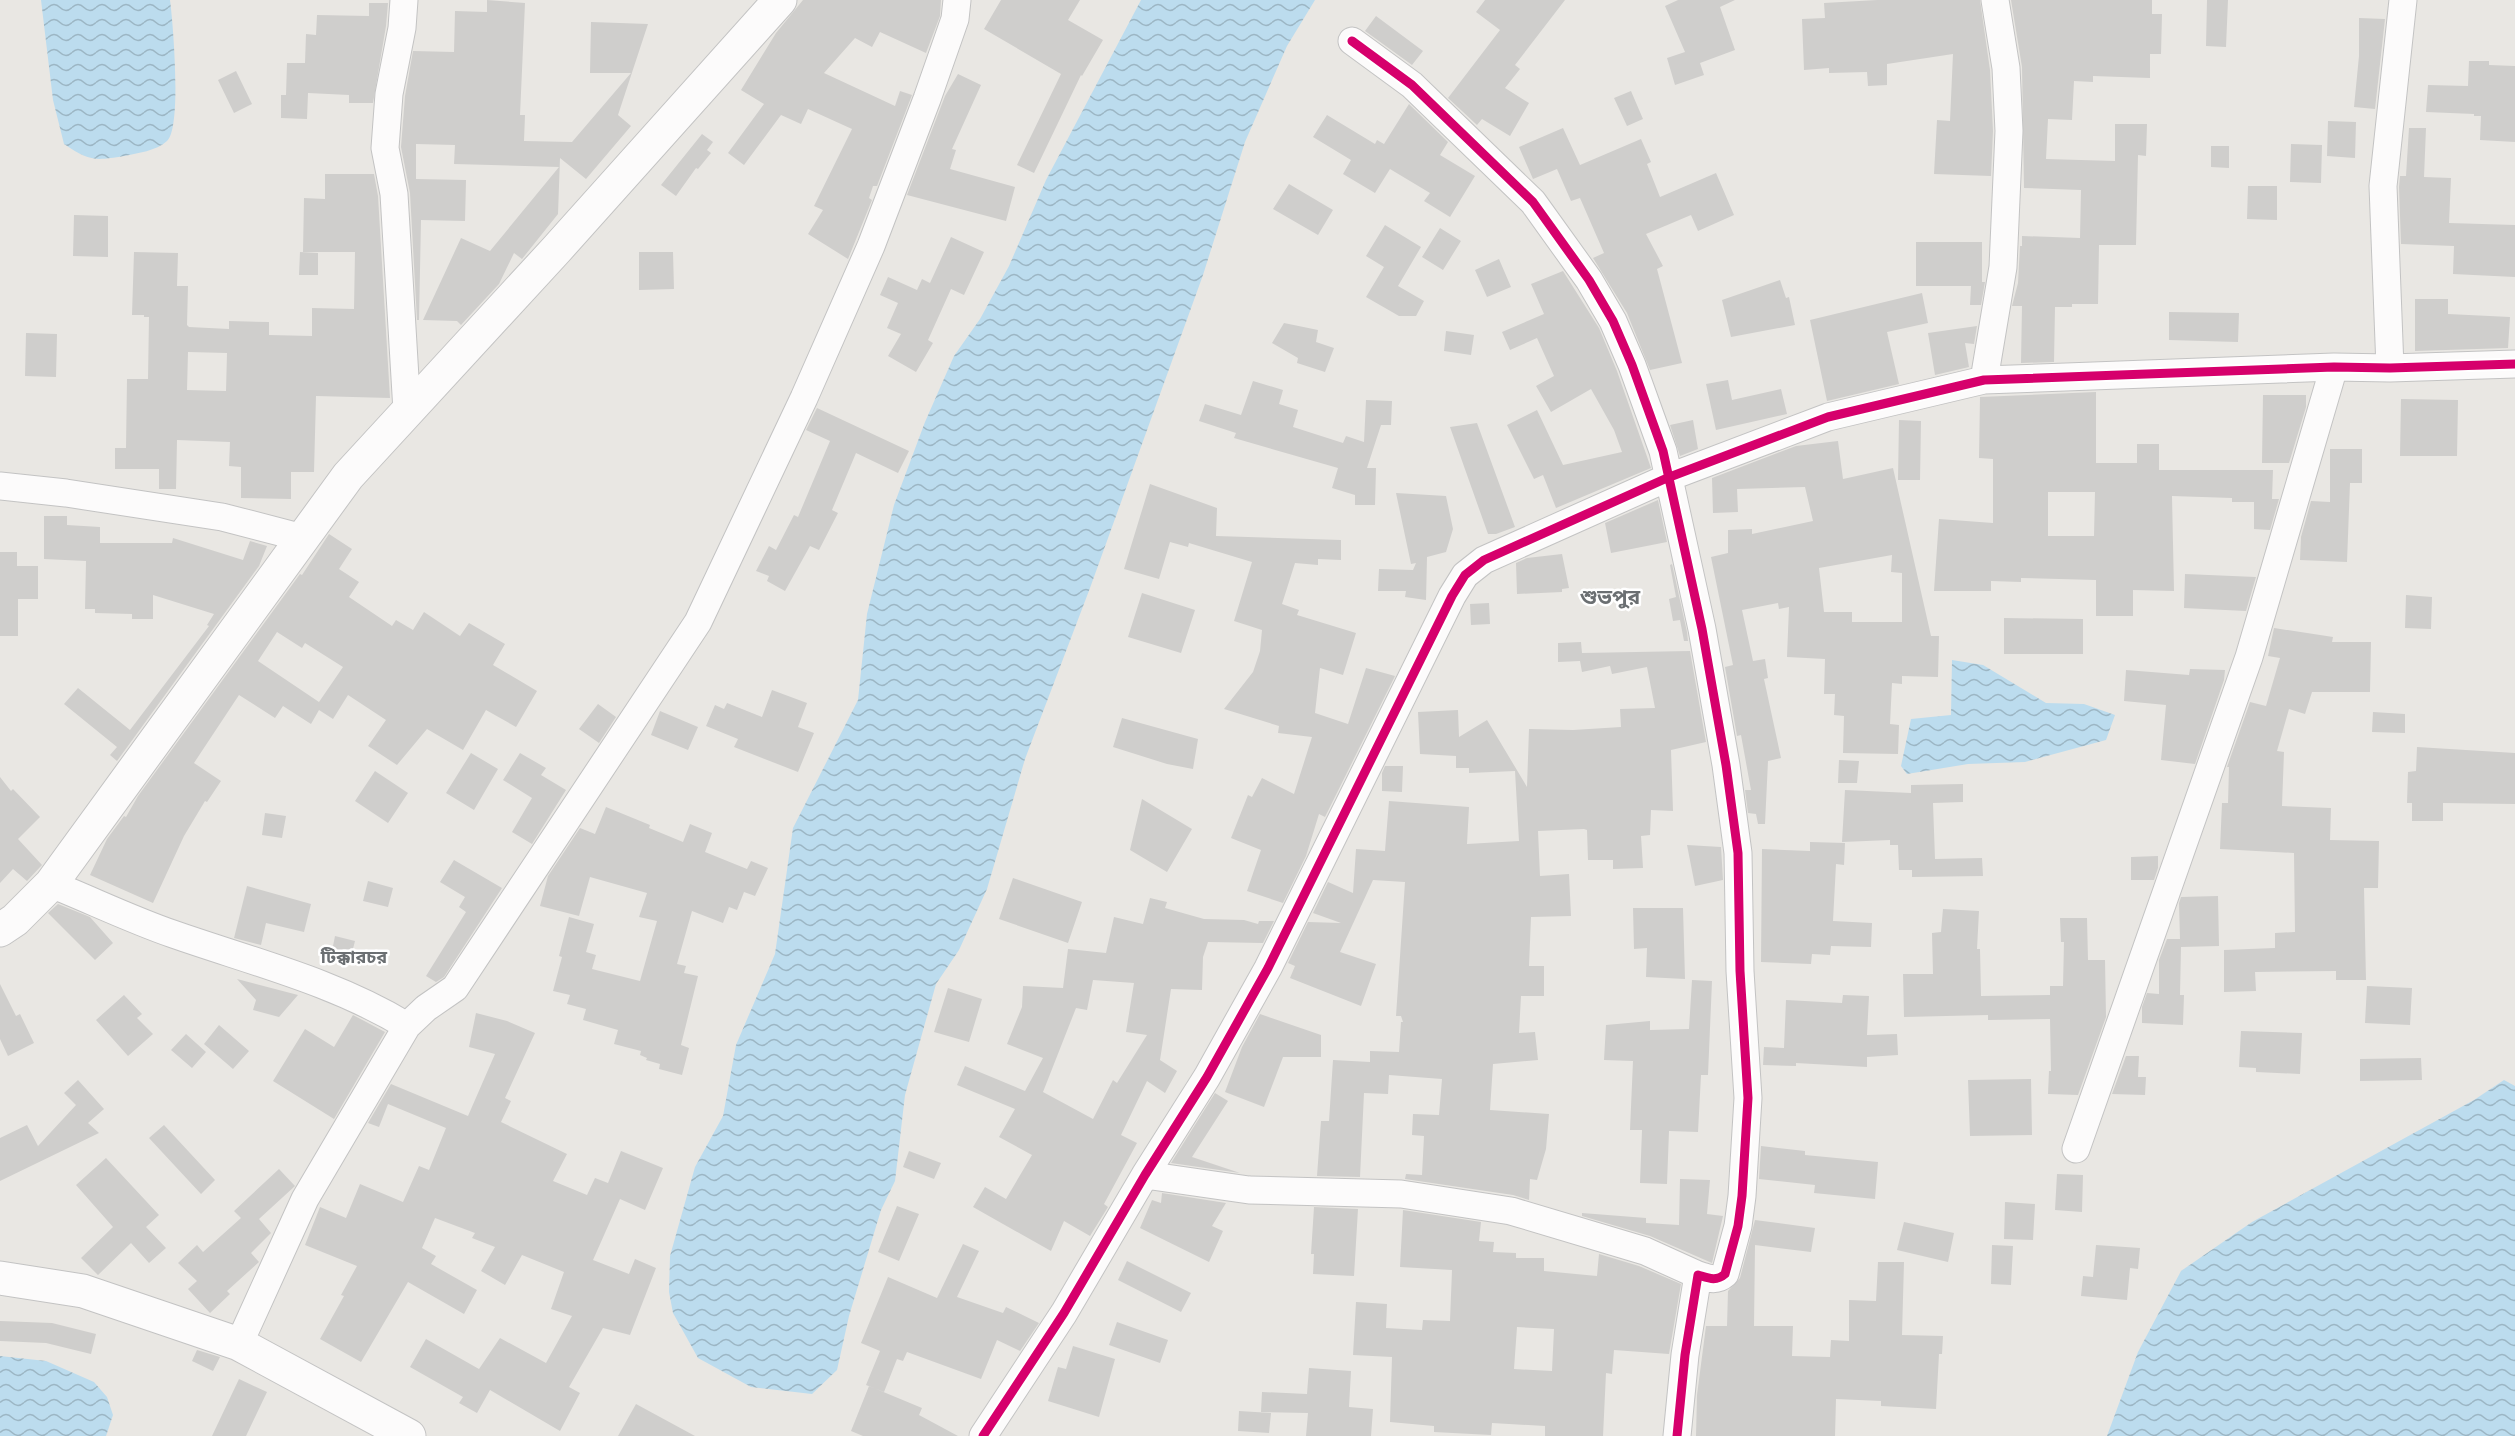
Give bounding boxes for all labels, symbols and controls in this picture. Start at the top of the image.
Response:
district label: শুভপুর [1580,582,1641,611]
district label: টিক্কারচর [320,944,388,969]

